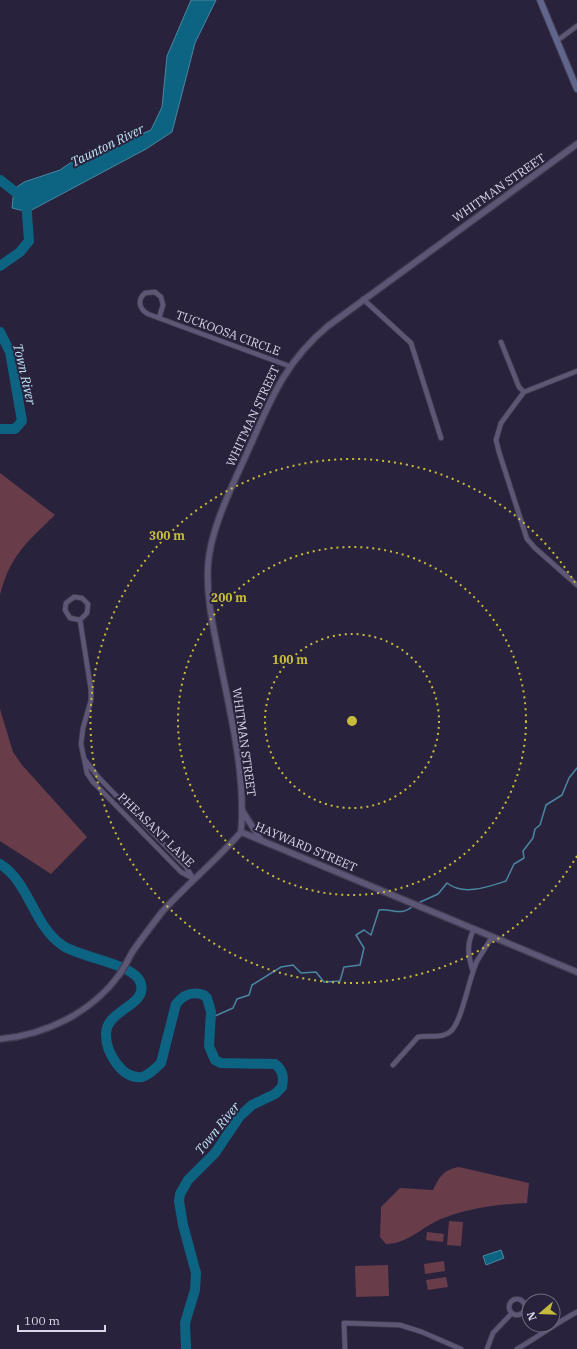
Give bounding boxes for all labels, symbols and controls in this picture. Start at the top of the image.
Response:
water label: Taunton River [68,120,147,171]
street label: WHITMAN STREET [449,150,548,225]
street label: TUCKOOSA CIRCLE [174,307,283,358]
water label: Town River [9,342,40,407]
street label: WHITMAN STREET [223,363,283,469]
text: 300 m [149,528,185,543]
text: 200 m [211,590,247,605]
text: 100 m [272,652,308,667]
street label: WHITMAN STREET [229,686,260,798]
centre of rings [345,714,359,728]
street label: PHEASANT LANE [115,789,198,870]
street label: HAYWARD STREET [253,818,360,875]
water label: Town River [191,1098,244,1158]
north arrow [521,1293,561,1333]
scale bar [18,1307,105,1333]
text: N [523,1310,540,1323]
text: 100 m [24,1313,60,1328]

